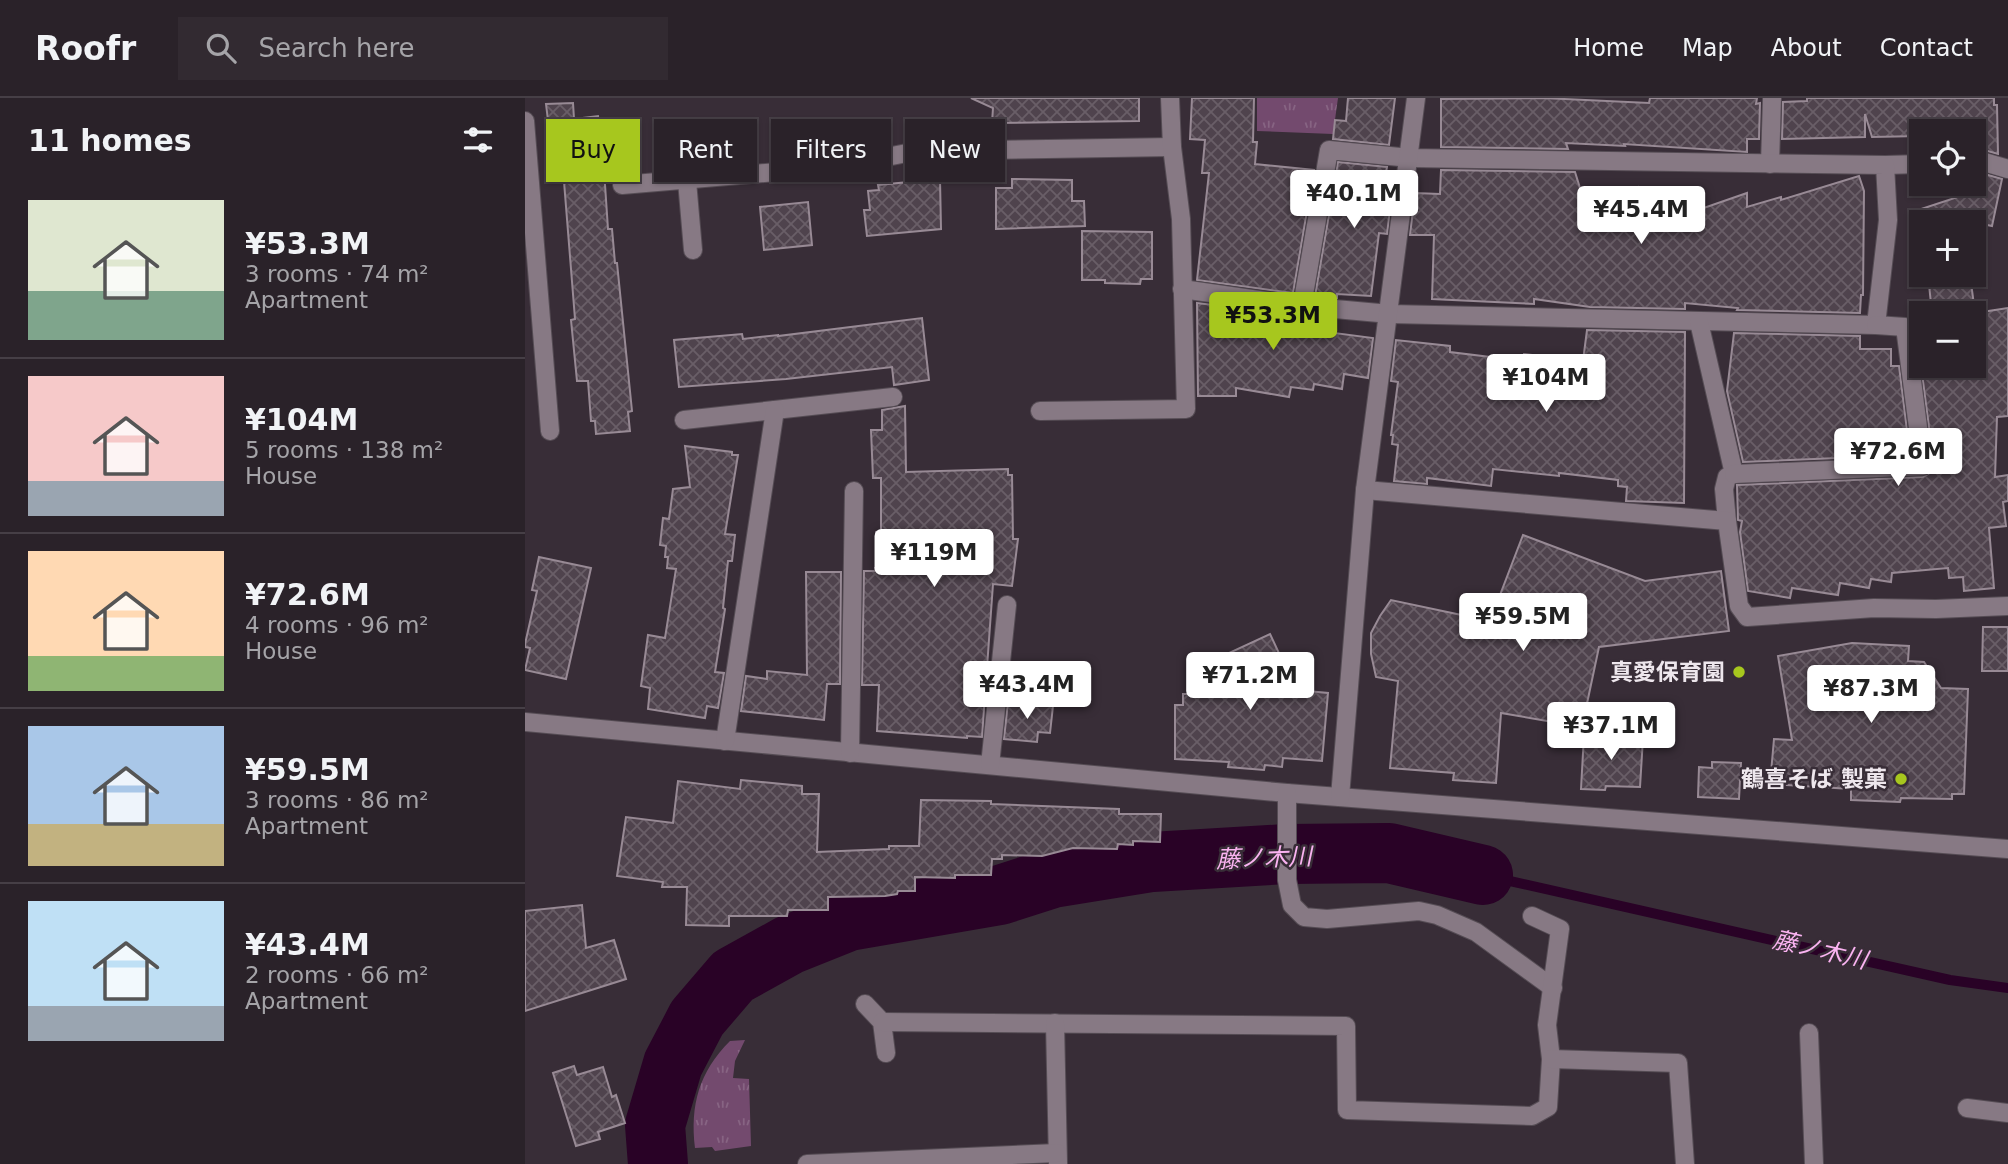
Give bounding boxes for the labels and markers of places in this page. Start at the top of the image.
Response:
pin: ¥40.1M [1297,170,1411,230]
pin: ¥45.4M [1584,186,1698,246]
pin: ¥53.3M [1216,292,1330,352]
pin: ¥104M [1497,354,1595,414]
pin: ¥72.6M [1841,428,1955,488]
pin: ¥119M [885,530,983,589]
pin: ¥59.5M [1466,594,1580,653]
pin: ¥71.2M [1193,652,1307,712]
place label: 真愛保育園 [1610,659,1725,685]
pin: ¥43.4M [970,662,1084,721]
marker: 真愛保育園 [1731,664,1747,680]
pin: ¥87.3M [1814,666,1928,725]
pin: ¥37.1M [1554,702,1668,762]
place label: 鶴喜そば 製菓 [1741,766,1887,792]
marker: 鶴喜そば 製菓 [1893,771,1909,787]

